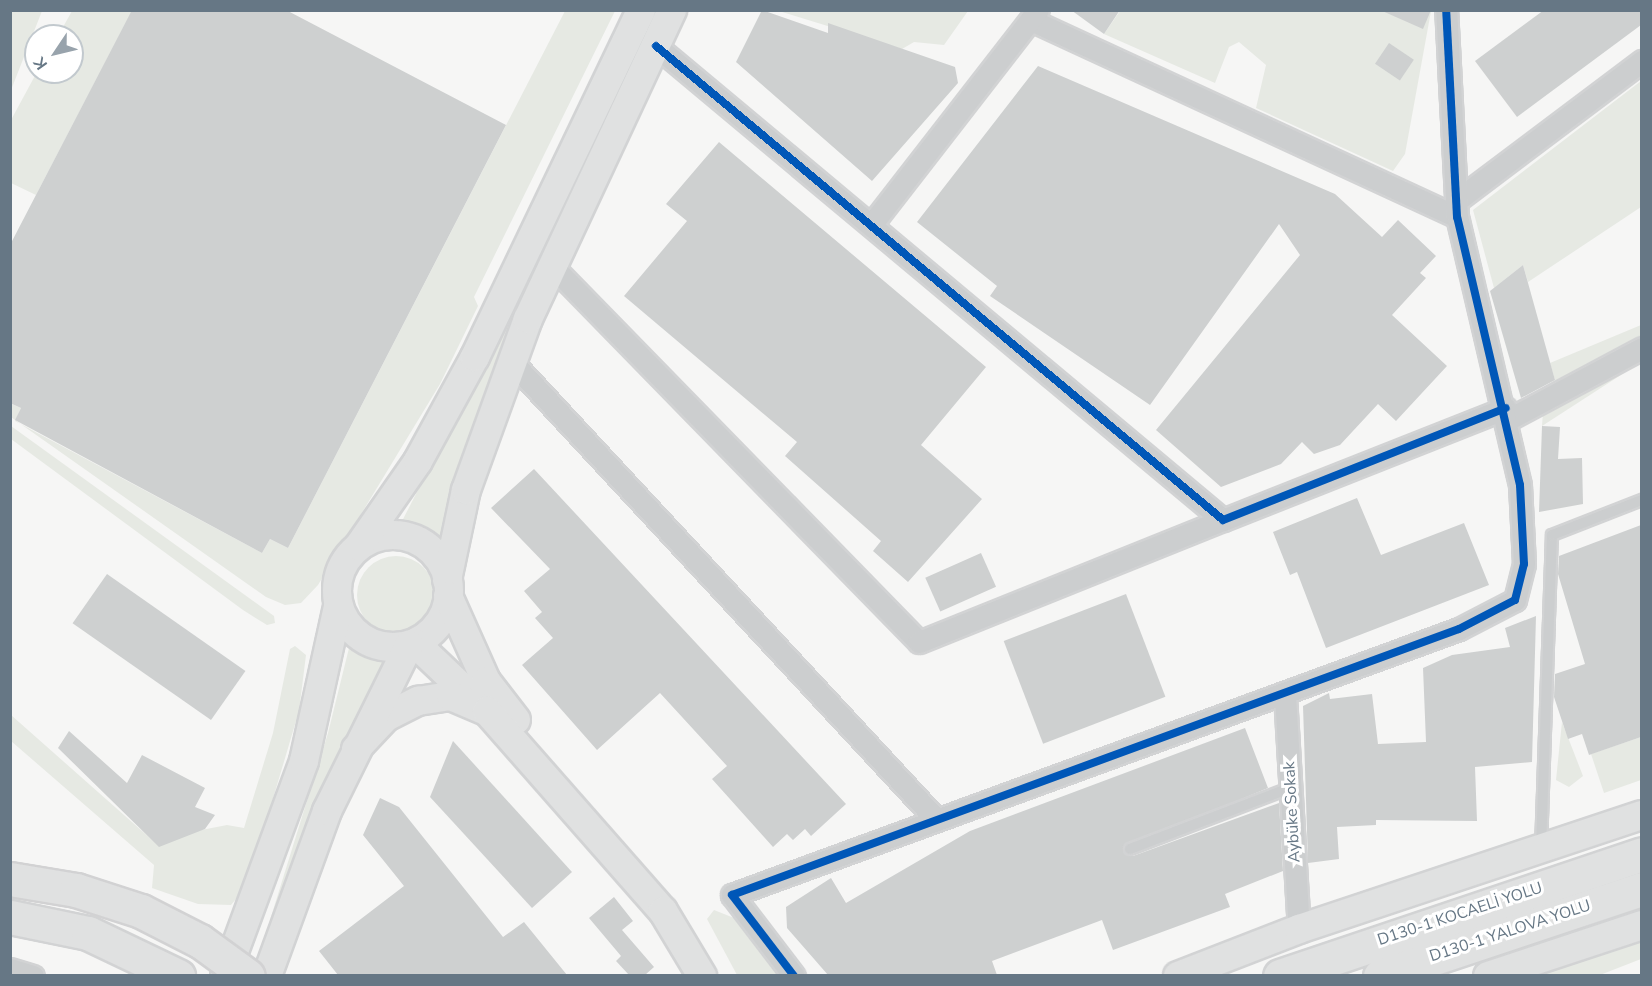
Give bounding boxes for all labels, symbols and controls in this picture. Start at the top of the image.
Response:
north arrow [24,24,84,84]
text: K [29,53,53,74]
street label: Aybüke Sokak [1280,761,1304,863]
street label: D130-1 KOCAELİ YOLU [1375,878,1545,950]
street label: D130-1 YALOVA YOLU [1427,896,1593,966]

